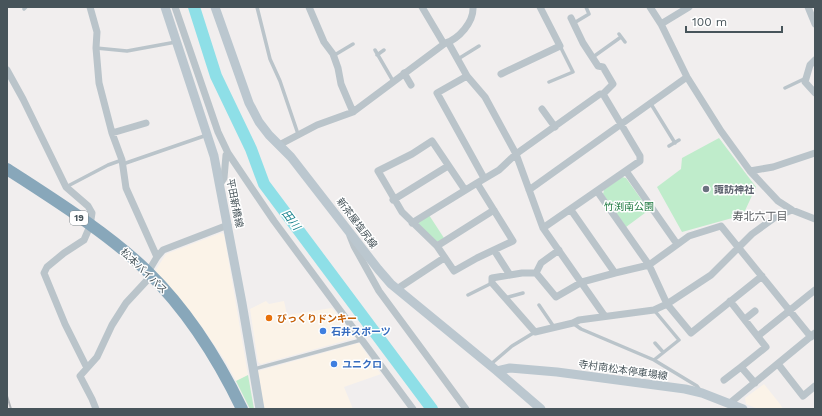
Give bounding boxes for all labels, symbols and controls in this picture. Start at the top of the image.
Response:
scale bar [686,8,782,34]
text: 100 m [692,15,727,29]
street label: 平田新橋線 [225,177,245,229]
marker: 諏訪神社 [701,184,711,194]
place label: 諏訪神社 [714,184,755,195]
street label: 新茶屋塩尻線 [335,196,379,250]
park label: 竹渕南公園 [604,201,654,212]
water label: 田川 [279,207,303,233]
district label: 寿北六丁目 [733,210,788,223]
road number: 19 [70,211,88,225]
street label: 松本バイパス [119,246,169,296]
marker: びっくりドンキー [264,313,274,323]
place label: びっくりドンキー [277,313,357,324]
marker: 石井スポーツ [318,326,328,336]
place label: 石井スポーツ [331,326,391,337]
street label: 寺村南松本停車場線 [578,358,668,382]
marker: ユニクロ [329,359,339,369]
place label: ユニクロ [342,359,382,370]

